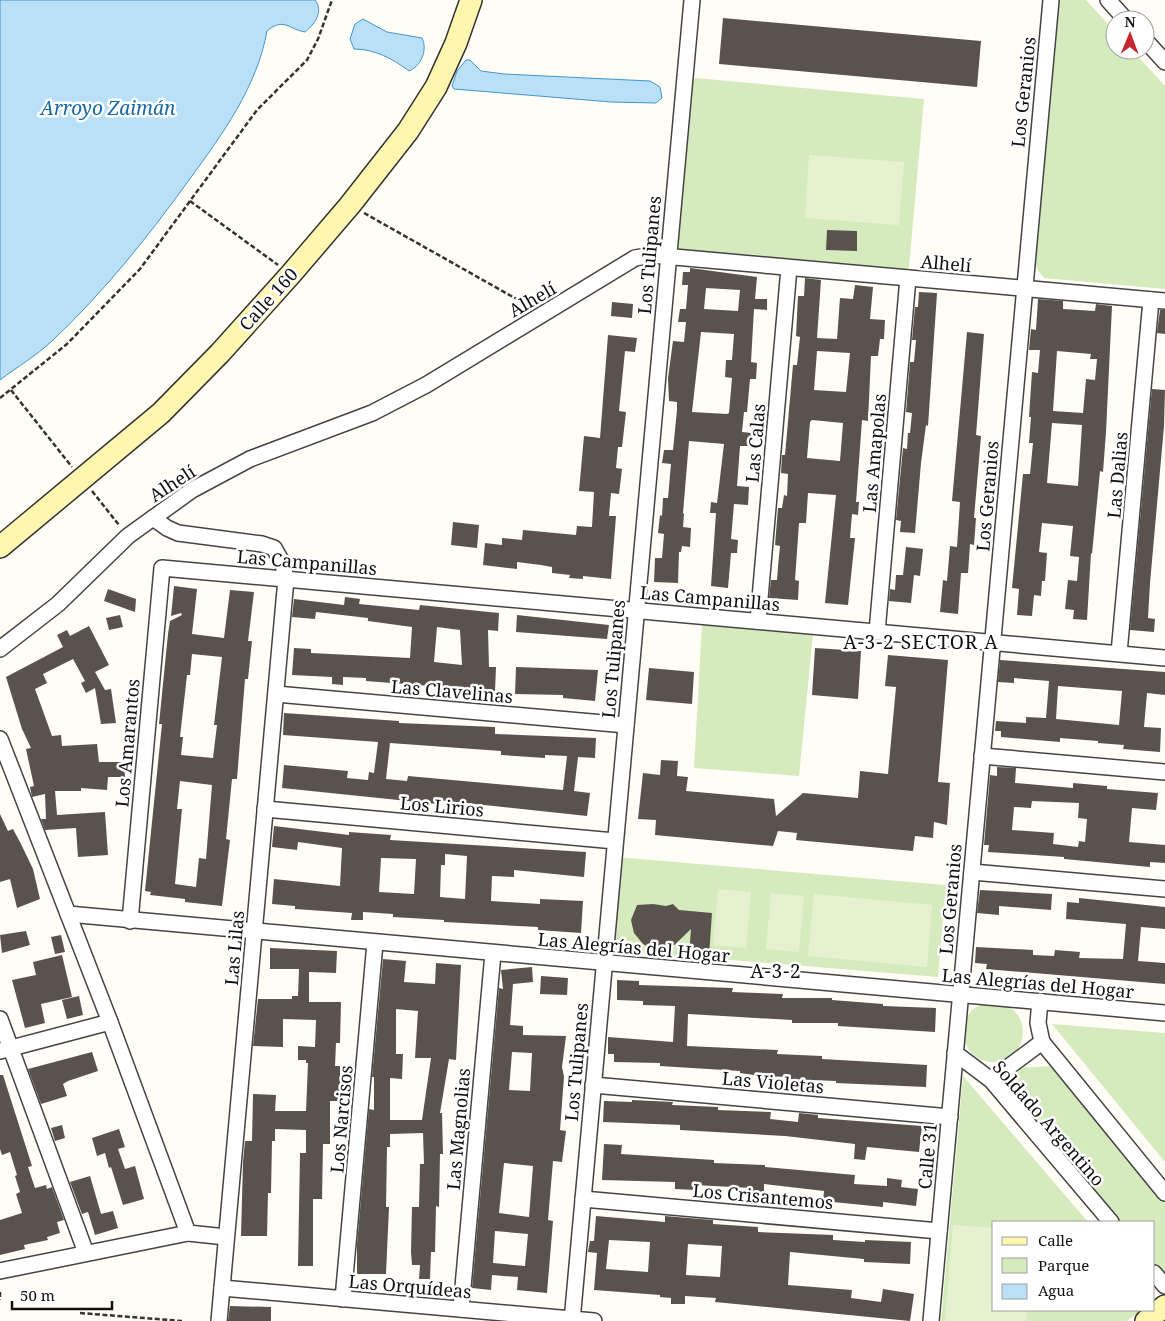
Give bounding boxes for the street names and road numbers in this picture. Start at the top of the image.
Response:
street label: Los Geranios [1005,36,1041,148]
street label: Los Tulipanes [632,195,666,315]
street label: Alhelí [920,249,973,277]
street label: Calle 160 [233,262,303,336]
street label: Alhelí [504,276,560,322]
street label: Las Amapolas [857,393,891,513]
street label: Las Calas [740,403,770,483]
street label: Las Dalias [1101,431,1133,519]
street label: Los Geranios [970,440,1004,552]
street label: Alhelí [144,459,200,507]
street label: Las Campanillas [236,544,378,580]
street label: Las Campanillas [639,580,781,616]
street label: Los Tulipanes [596,599,630,719]
street label: Las Clavelinas [390,674,514,708]
street label: Los Amarantos [109,678,145,808]
street label: Los Lirios [399,790,485,822]
street label: Los Geranios [933,843,967,955]
street label: Las Lilas [219,910,249,986]
street label: Las Alegrías del Hogar [537,927,732,967]
street label: Las Alegrías del Hogar [941,963,1136,1003]
street label: Los Tulipanes [559,1002,593,1122]
street label: Soldado Argentino [988,1055,1110,1191]
street label: Los Narcisos [324,1064,358,1174]
street label: Las Violetas [721,1066,825,1098]
street label: Las Magnolias [441,1067,475,1191]
street label: Calle 31 [912,1122,942,1190]
street label: Los Crisantemos [692,1178,834,1214]
street label: Las Orquídeas [348,1269,472,1303]

